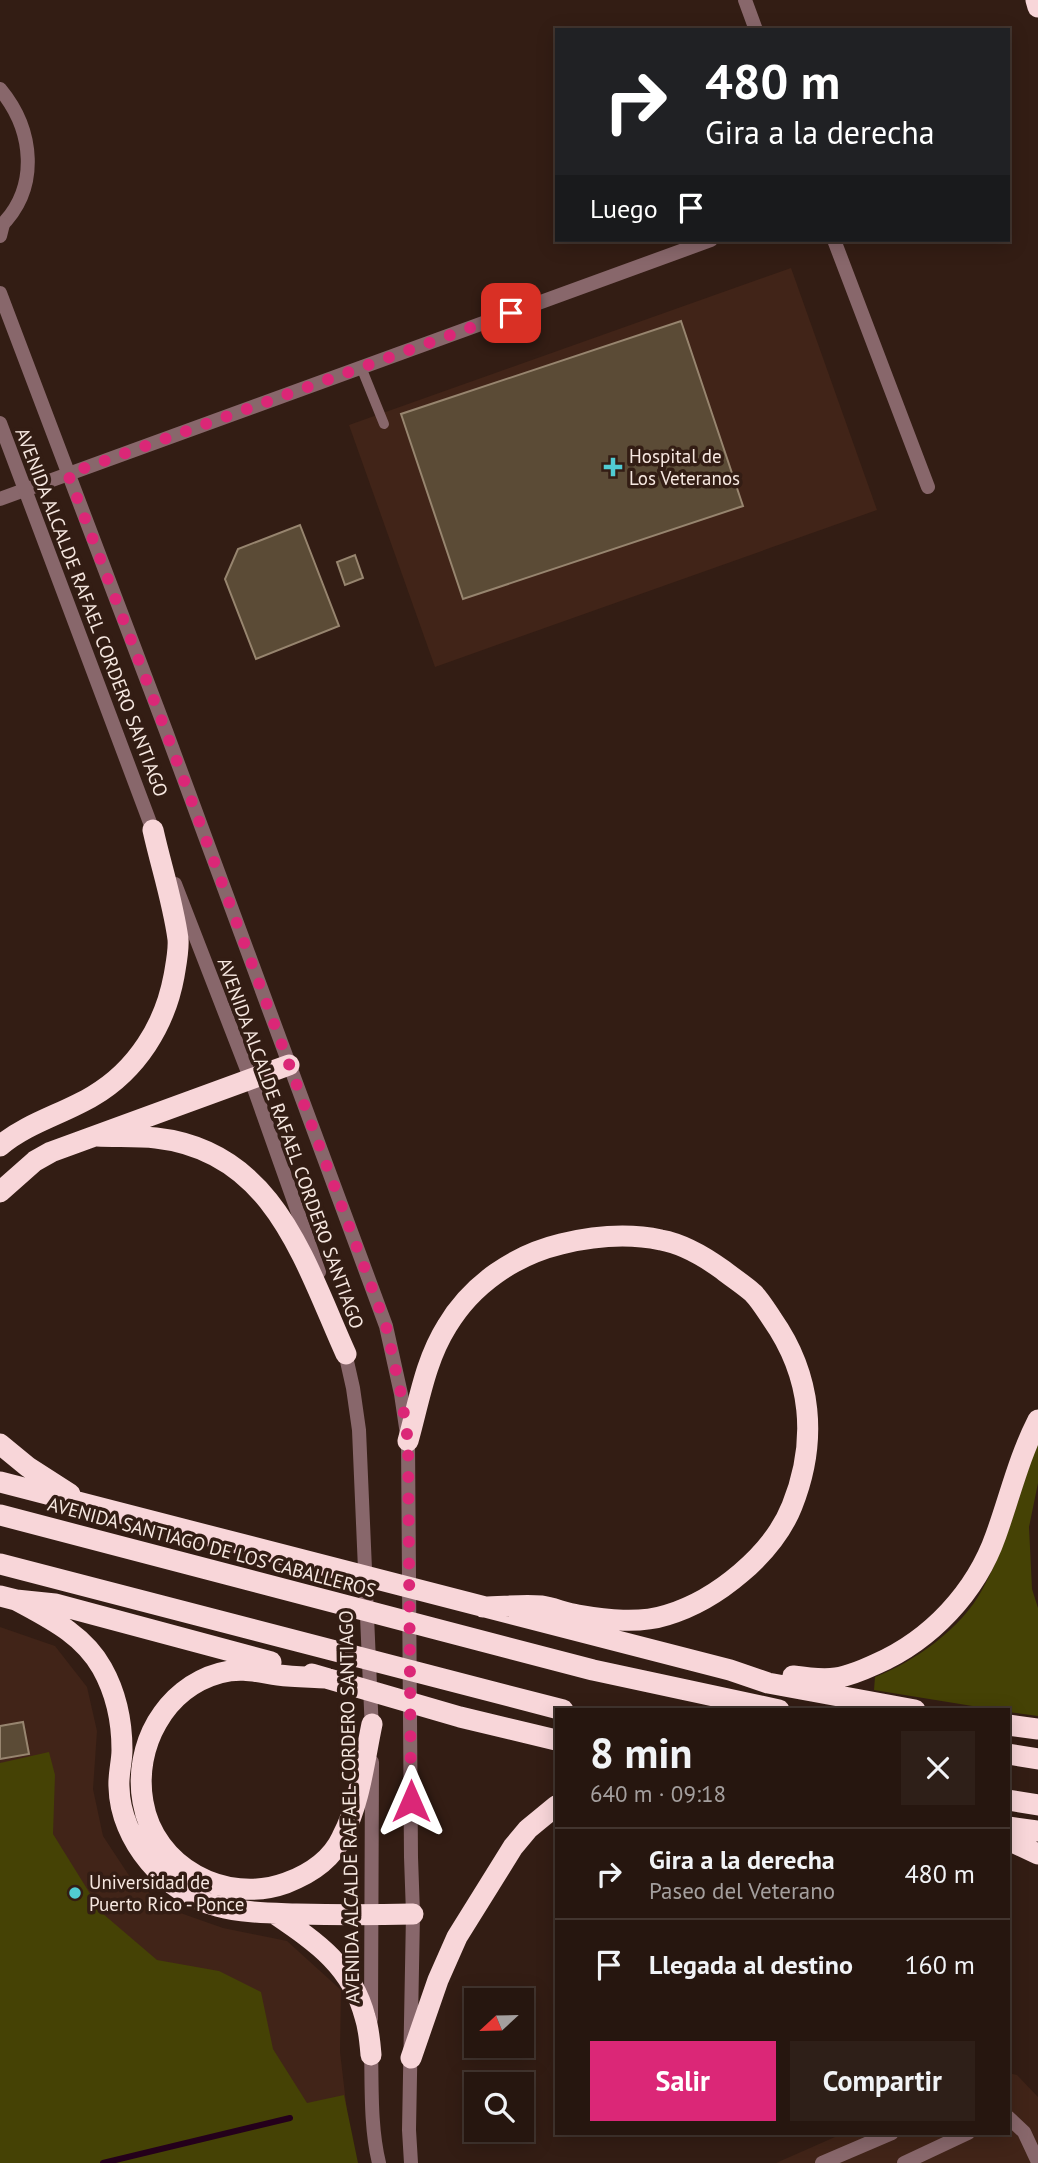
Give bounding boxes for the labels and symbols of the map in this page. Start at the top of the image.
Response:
pin [481,283,541,343]
street label: AVENIDA ALCALDE RAFAEL CORDERO SANTIAGO [10,424,174,800]
place label: Hospital de Los Veteranos [629,444,740,490]
marker: Hospital de Los Veteranos [603,457,623,477]
street label: AVENIDA ALCALDE RAFAEL CORDERO SANTIAGO [212,954,370,1332]
street label: AVENIDA SANTIAGO DE LOS CABALLEROS [45,1492,379,1602]
street label: AVENIDA ALCALDE RAFAEL CORDERO SANTIAGO [334,1610,364,2004]
position arrow [374,1764,448,1838]
place label: Universidad de Puerto Rico - Ponce [89,1870,244,1916]
marker: Universidad de Puerto Rico - Ponce [67,1885,83,1901]
north arrow [464,1988,534,2058]

